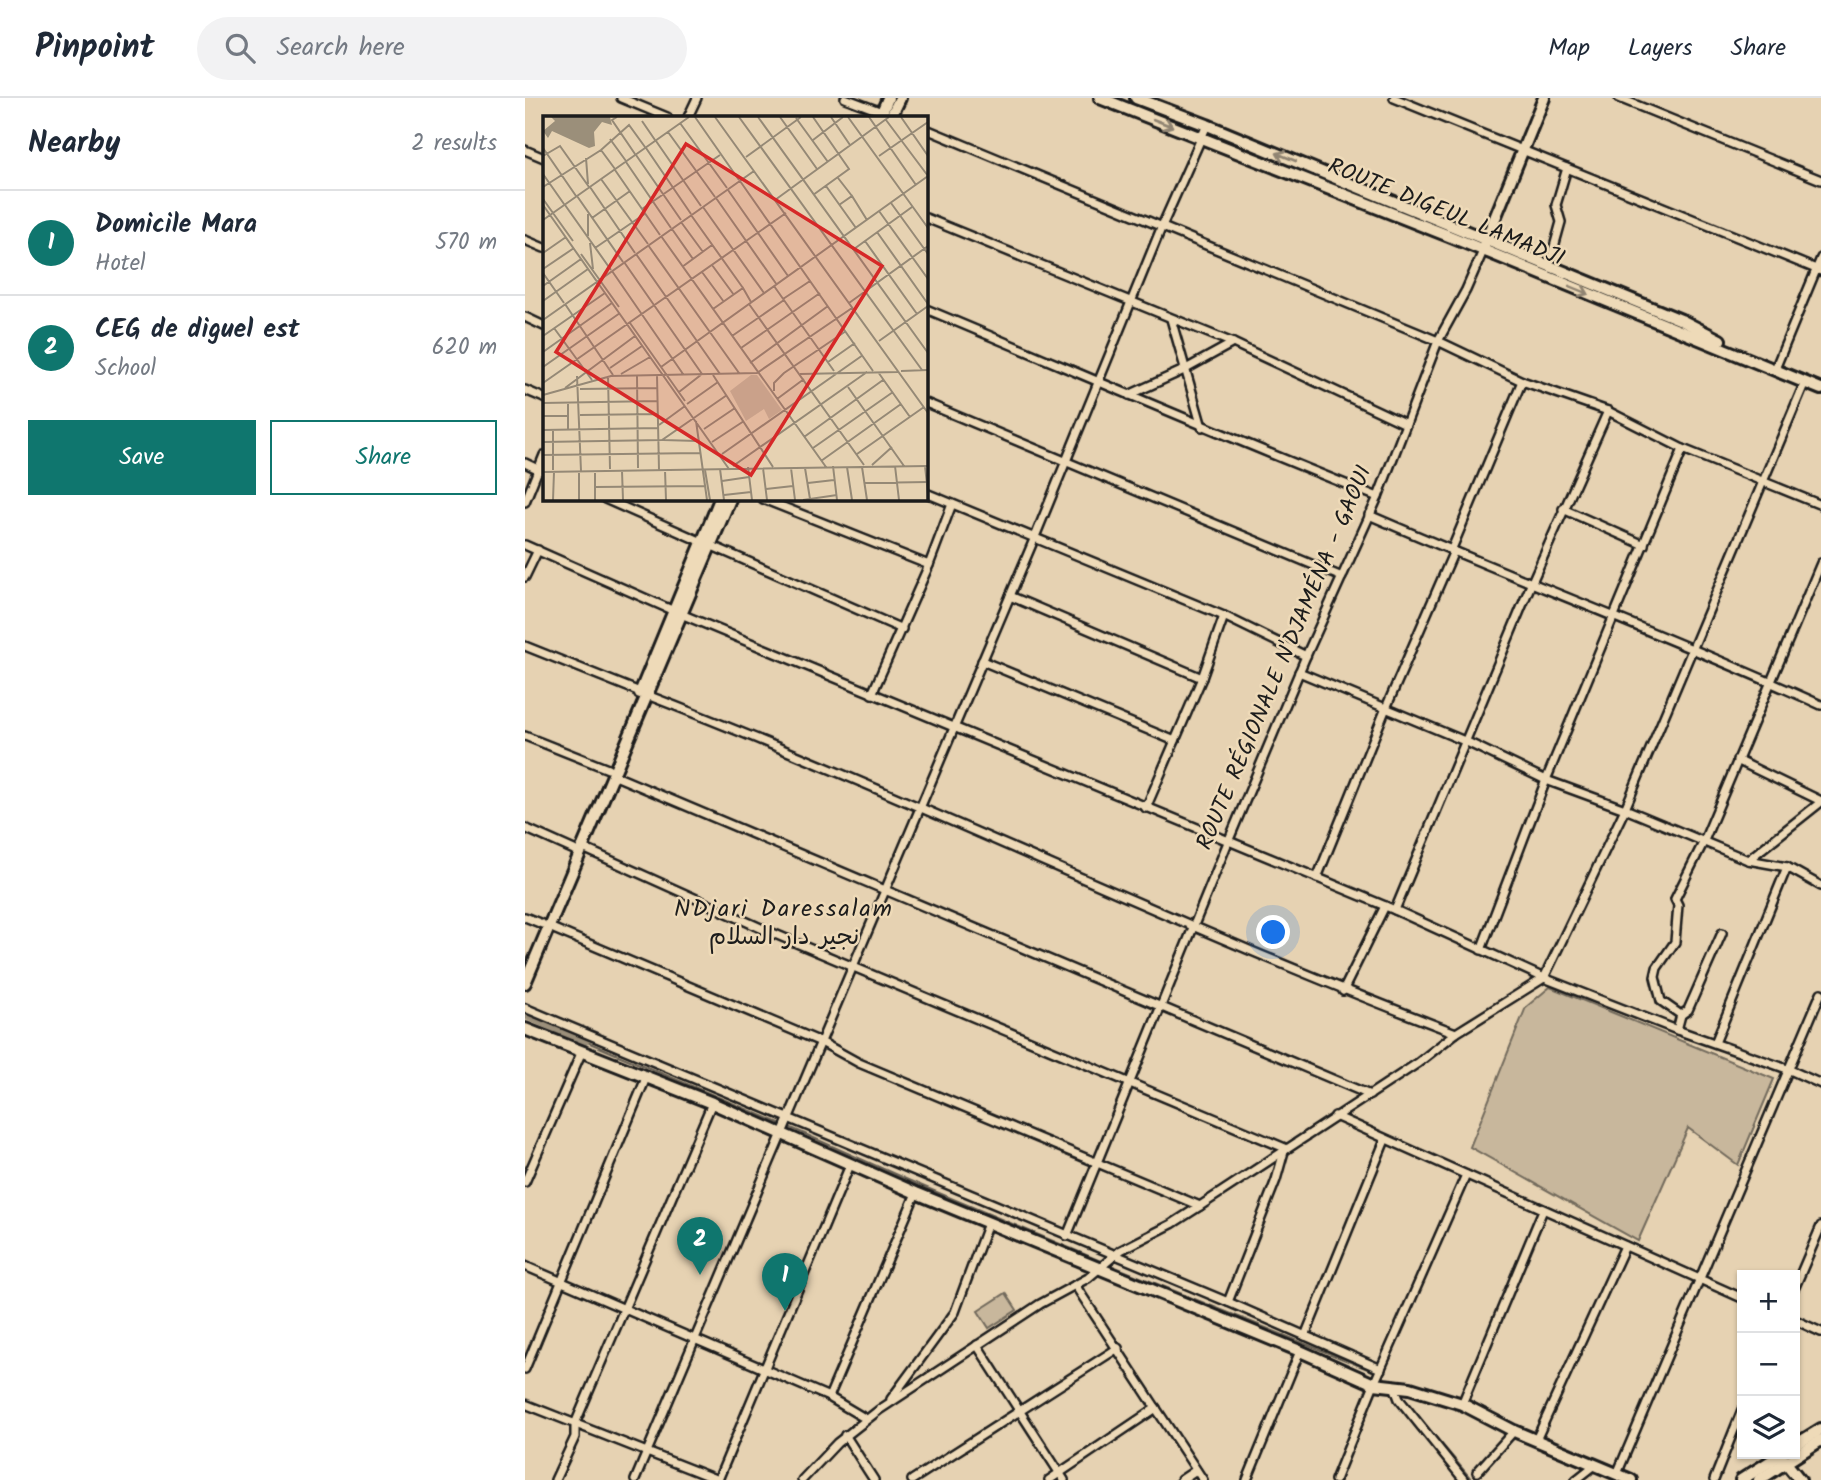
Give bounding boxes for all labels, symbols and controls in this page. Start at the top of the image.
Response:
search box [197,17,687,80]
text: Pinpoint [35,22,155,75]
text: Search here [277,27,405,69]
icon: search [221,29,259,67]
text: Map [1548,29,1590,68]
text: Layers [1628,29,1692,68]
text: Share [1730,29,1786,68]
inset map [543,116,927,500]
one-way arrow [1151,118,1173,131]
text: Nearby [28,120,120,168]
text: 2 results [411,126,497,162]
street label: ROUTE DIGEUL LAMADJI [1322,149,1570,277]
one-way arrow [1275,150,1297,163]
text: Domicile Mara [95,204,257,246]
text: 1 [48,225,54,261]
text: 570 m [435,225,497,261]
text: Hotel [95,246,146,282]
one-way arrow [1567,284,1589,297]
text: CEG de diguel est [95,309,300,351]
text: 2 [44,330,58,366]
text: 620 m [432,330,497,366]
text: School [95,351,156,387]
button: Save [28,420,256,495]
button: Share [270,420,497,495]
street label: ROUTE RÉGIONALE N'DJAMÉNA - GAOUI [1187,460,1383,856]
district label: NDjari Daressalam نجير دار السلام [674,890,894,957]
your location [1256,915,1290,949]
pin: 2 [677,1217,723,1275]
pin: 1 [762,1253,808,1311]
map controls [1737,1270,1800,1459]
button: + [1737,1270,1800,1333]
button: − [1737,1333,1800,1396]
button: layers [1737,1396,1800,1459]

